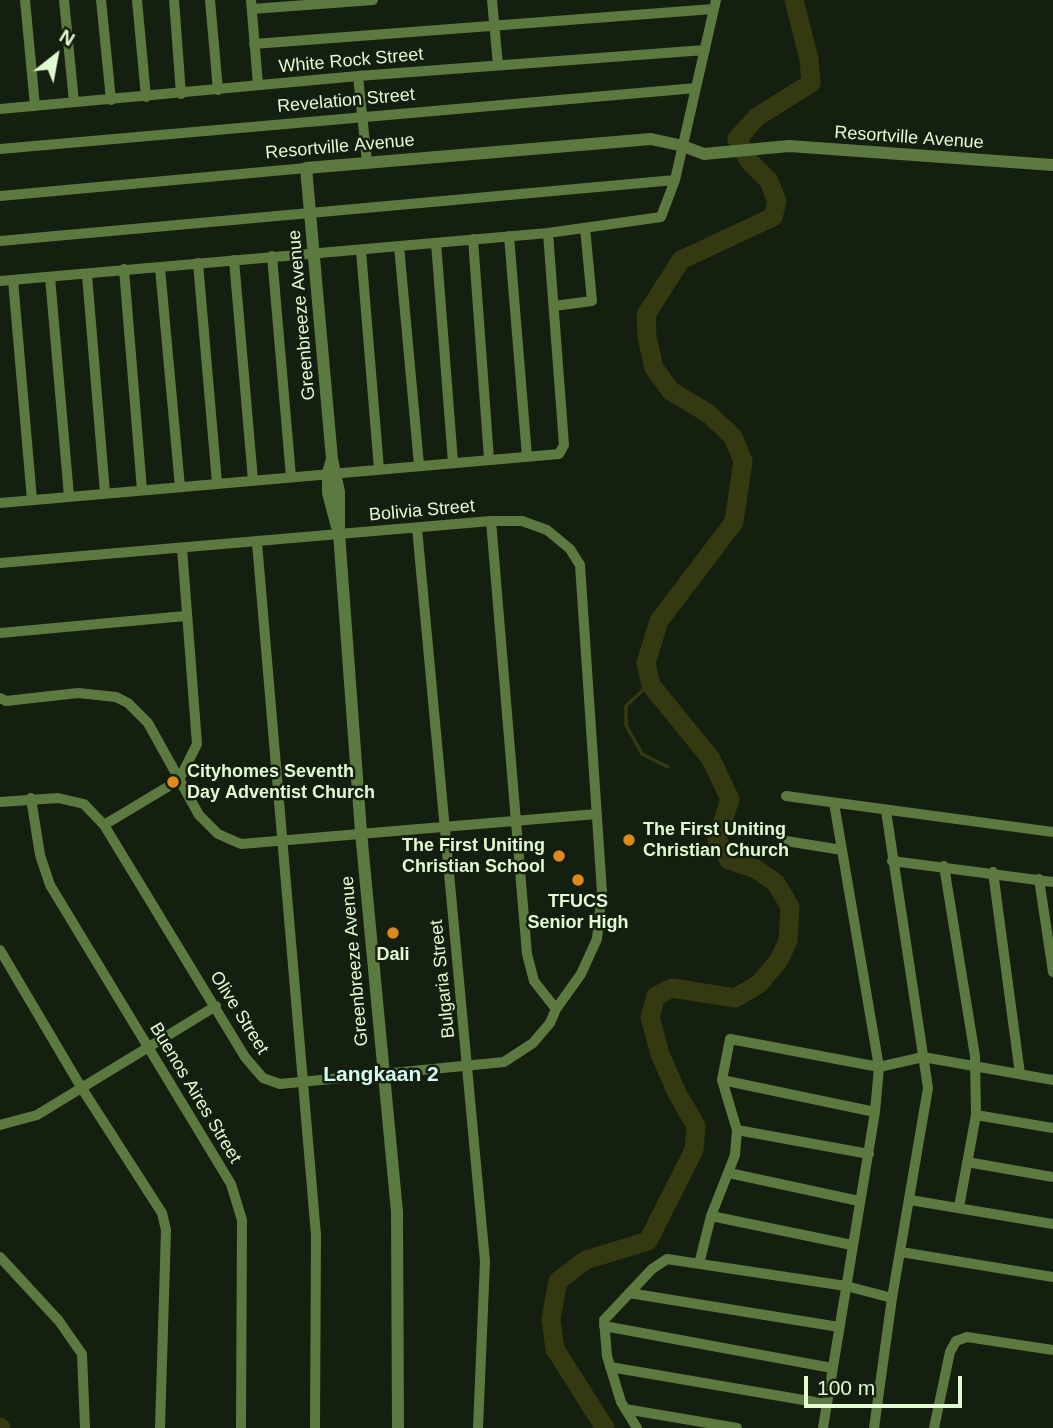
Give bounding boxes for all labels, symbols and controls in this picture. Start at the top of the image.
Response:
north arrow [21,21,91,91]
text: N [56,25,78,50]
street label: White Rock Street [278,44,424,78]
street label: Revelation Street [276,84,416,118]
street label: Resortville Avenue [834,122,984,154]
street label: Resortville Avenue [264,130,416,164]
street label: Greenbreeze Avenue [284,229,320,401]
street label: Bolivia Street [368,496,476,526]
place label: Cityhomes Seventh Day Adventist Church [187,761,375,804]
marker: Cityhomes Seventh Day Adventist Church [165,774,181,790]
place label: The First Uniting Christian Church [643,819,789,862]
marker: The First Uniting Christian Church [621,832,637,848]
place label: The First Uniting Christian School [402,835,545,878]
marker: The First Uniting Christian School [551,848,567,864]
marker: TFUCS Senior High [570,872,586,888]
street label: Greenbreeze Avenue [337,875,373,1047]
place label: TFUCS Senior High [527,891,629,934]
street label: Bulgaria Street [426,919,460,1039]
marker: Dali [385,925,401,941]
place label: Dali [376,944,410,966]
street label: Olive Street [205,967,273,1059]
street label: Buenos Aires Street [145,1019,245,1167]
district label: Langkaan 2 [323,1062,439,1088]
scale bar [808,1362,965,1406]
text: 100 m [817,1376,875,1399]

